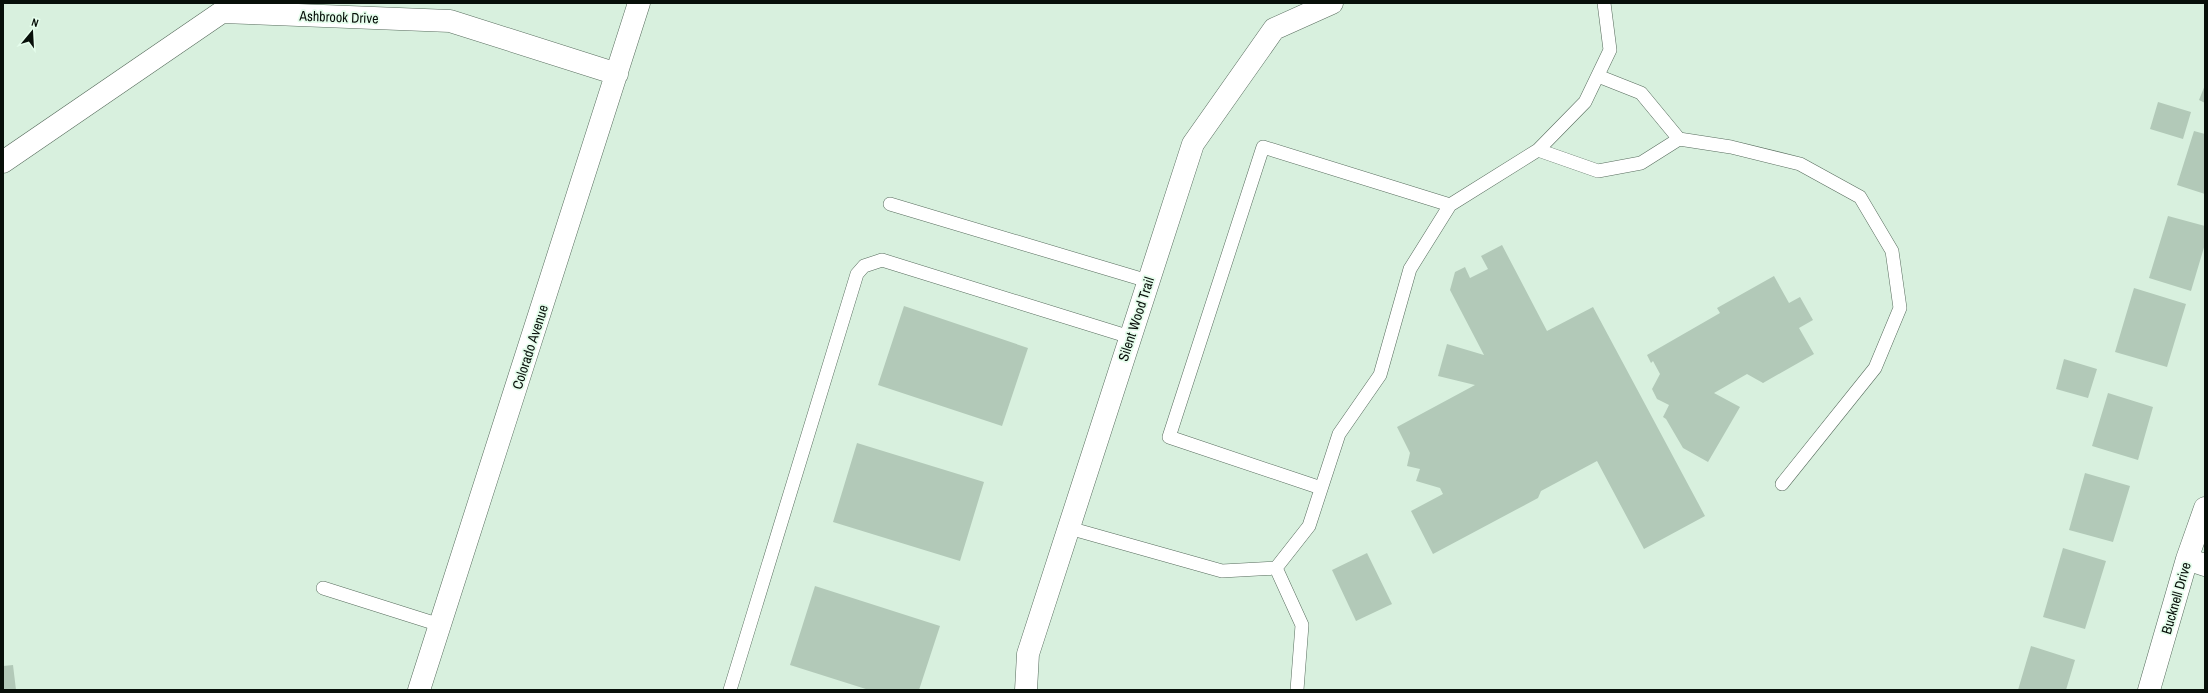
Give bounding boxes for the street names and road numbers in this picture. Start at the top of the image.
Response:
street label: Ashbrook Drive [298,7,379,27]
street label: Silent Wood Trail [1114,274,1158,364]
street label: Colorado Avenue [508,302,552,392]
street label: Bucknell Drive [2157,560,2195,636]

